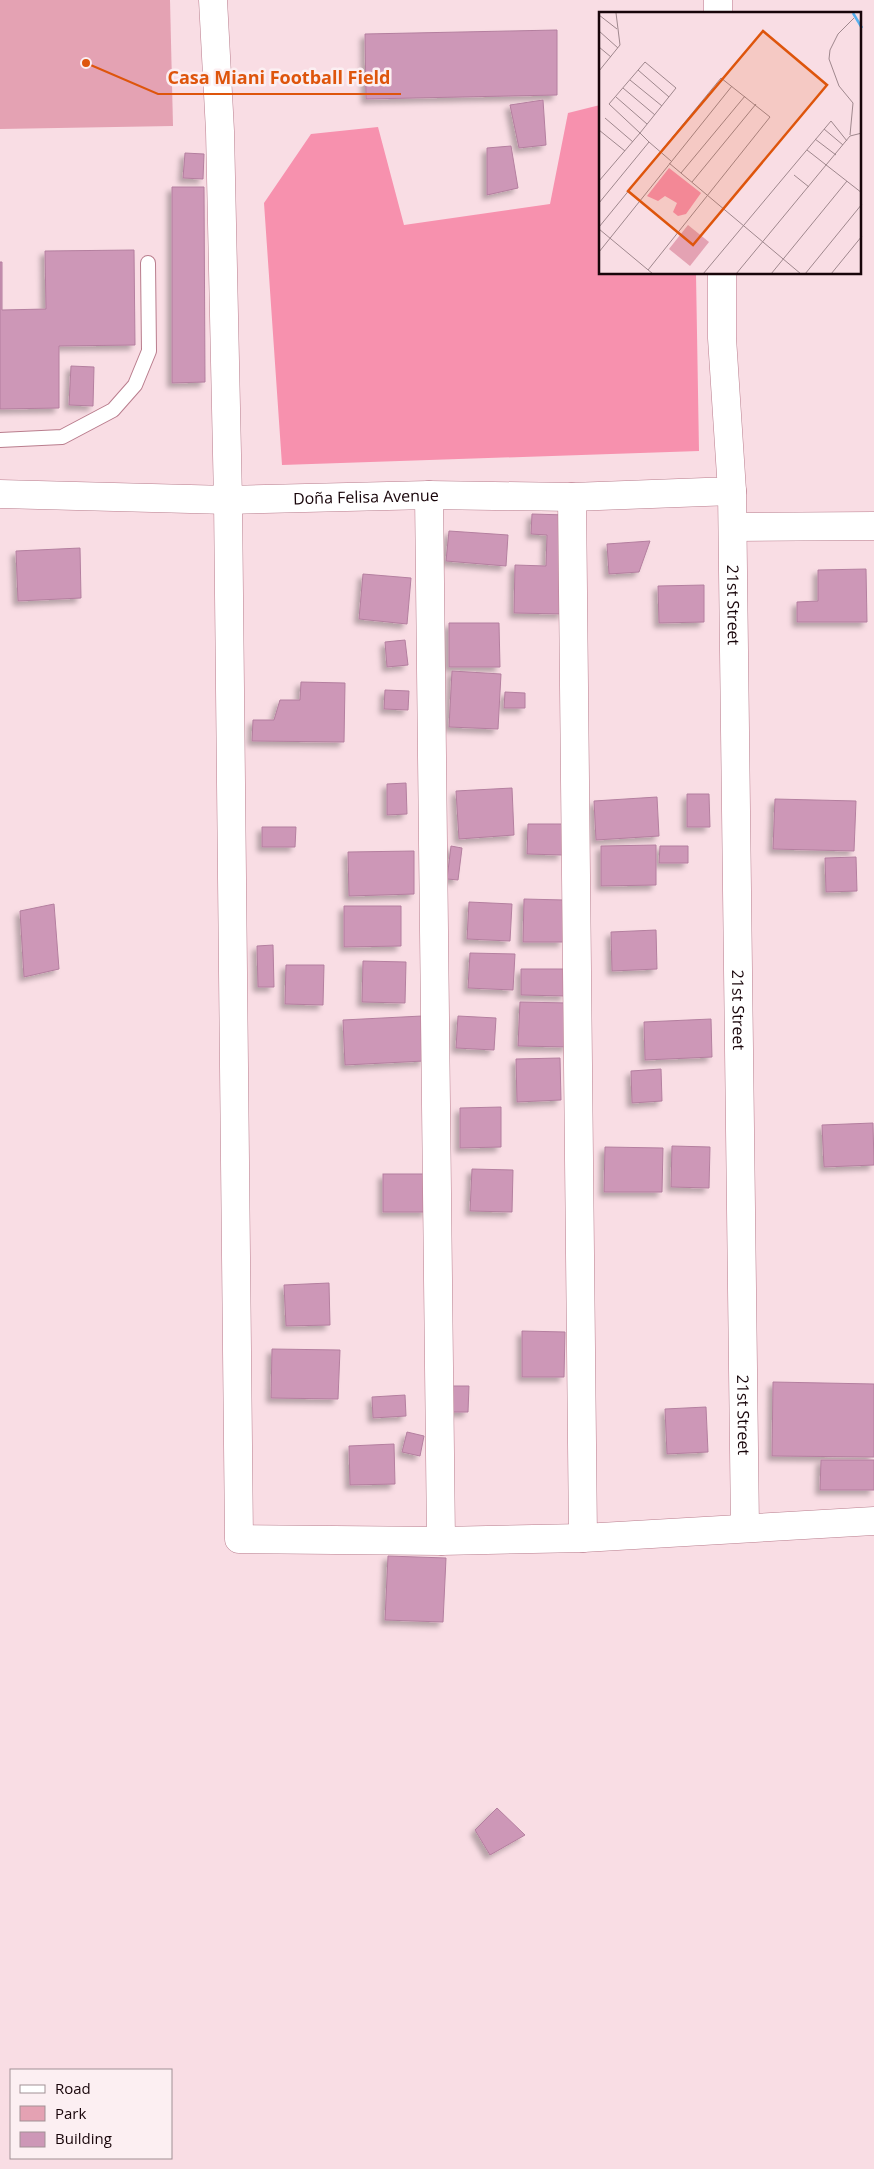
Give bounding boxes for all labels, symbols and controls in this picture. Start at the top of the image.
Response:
inset map [599,12,862,275]
callout: Casa Miani Football Field [158,61,401,94]
text: Casa Miani Football Field [168,65,390,89]
street label: Doña Felisa Avenue [293,484,439,509]
street label: 21st Street [722,565,745,646]
street label: 21st Street [727,970,750,1051]
street label: 21st Street [732,1375,755,1456]
legend [10,2069,172,2159]
text: Road [55,2078,91,2098]
text: Park [55,2103,86,2123]
text: Building [55,2128,112,2148]

